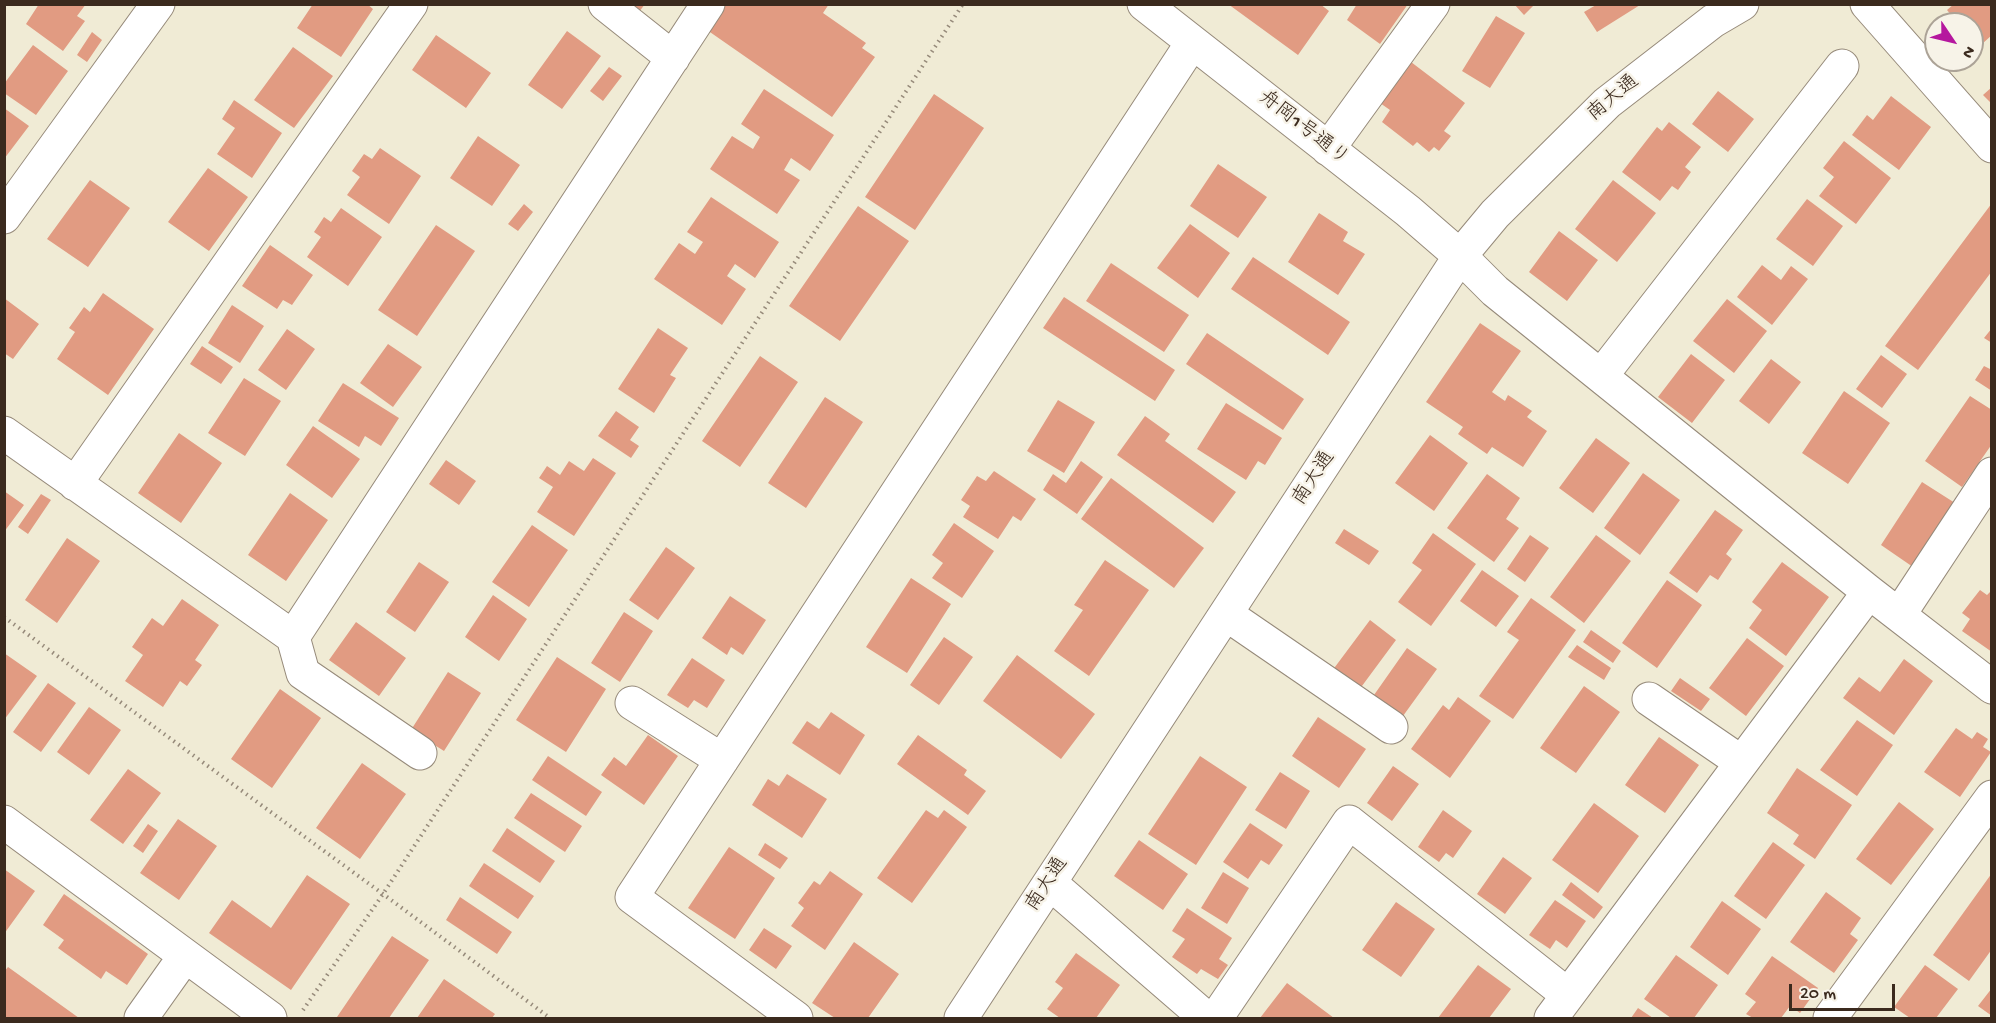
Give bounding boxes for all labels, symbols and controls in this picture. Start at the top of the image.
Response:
north arrow [1924,12,1984,72]
text: N [1957,42,1978,61]
street label: 南大通 [1583,71,1645,127]
street label: 舟岡1号通り [1253,86,1353,172]
street label: 南大通 [1289,447,1341,511]
street label: 南大通 [1022,853,1074,917]
scale bar [1792,972,1898,1010]
text: 20 m [1800,984,1836,1005]

